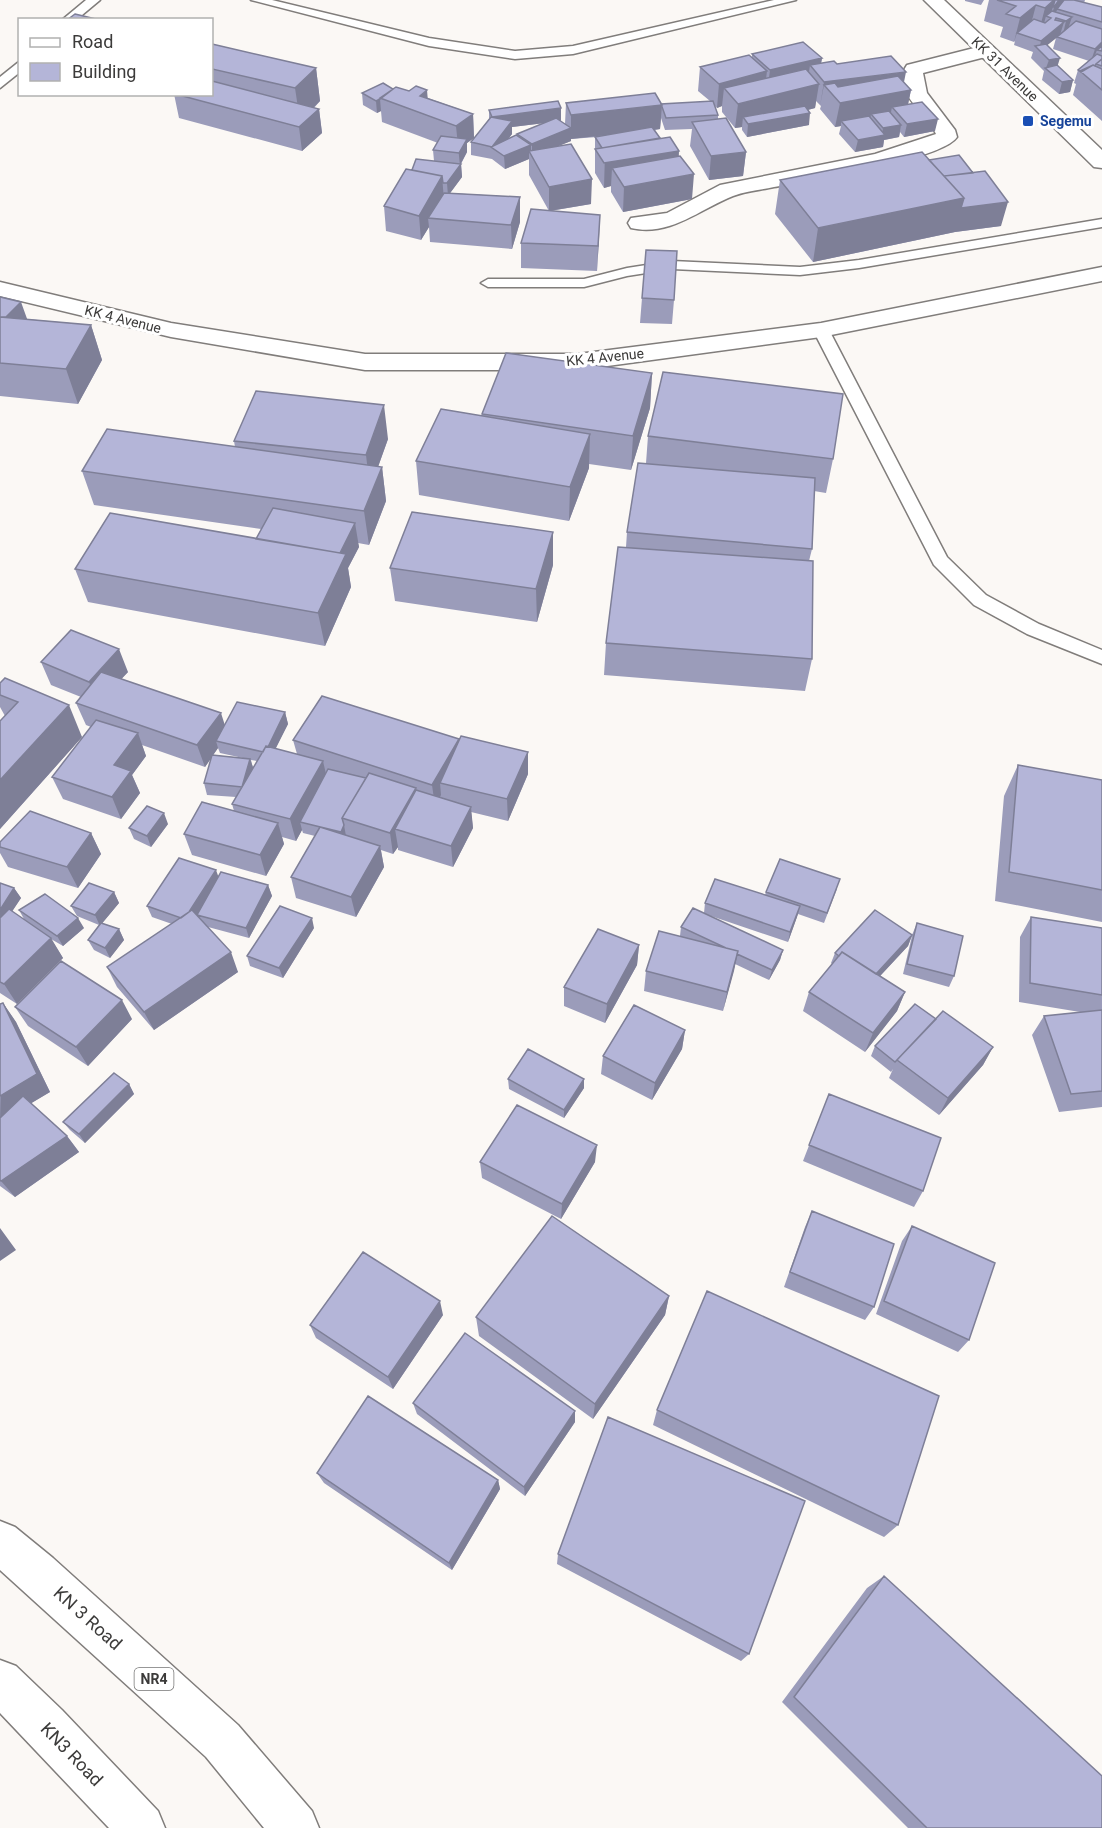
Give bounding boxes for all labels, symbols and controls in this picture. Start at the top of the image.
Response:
legend [18,18,213,96]
text: Road [72,31,113,52]
street label: KK 31 Avenue [968,33,1042,105]
text: Building [72,61,136,82]
place label: Segemu [1040,113,1092,129]
marker: Segemu [1021,114,1035,128]
street label: KK 4 Avenue [83,302,163,336]
street label: KK 4 Avenue [565,345,645,369]
street label: KN 3 Road [50,1582,126,1654]
road number: NR4 [134,1668,174,1690]
street label: KN3 Road [37,1718,107,1790]

